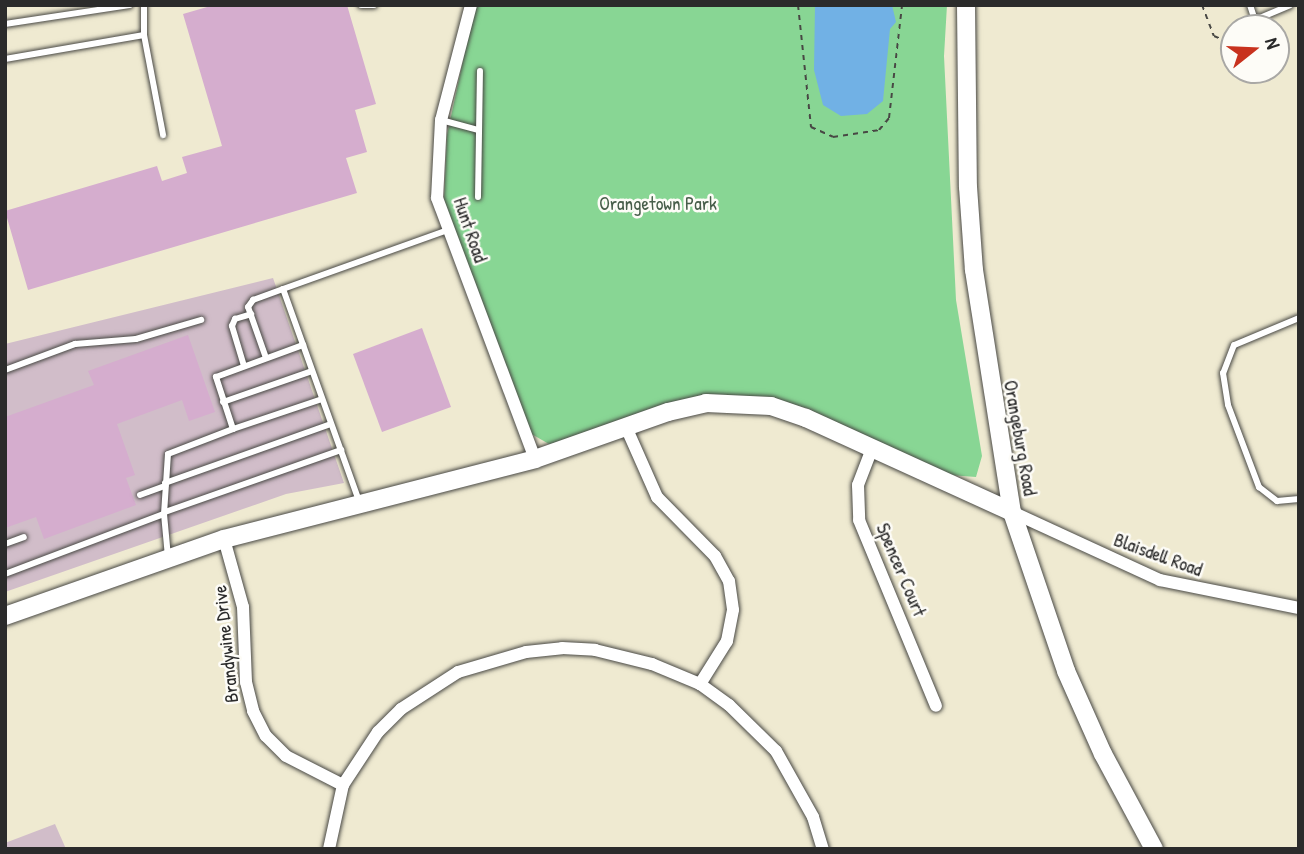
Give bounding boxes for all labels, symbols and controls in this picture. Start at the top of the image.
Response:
north arrow [1220,14,1290,84]
text: N [1259,34,1287,52]
park label: Orangetown Park [599,193,717,215]
street label: Hunt Road [448,195,492,265]
street label: Orangeburg Road [999,379,1041,497]
street label: Spencer Court [871,520,931,620]
street label: Blaisdell Road [1111,528,1205,582]
street label: Brandywine Drive [209,584,243,704]

